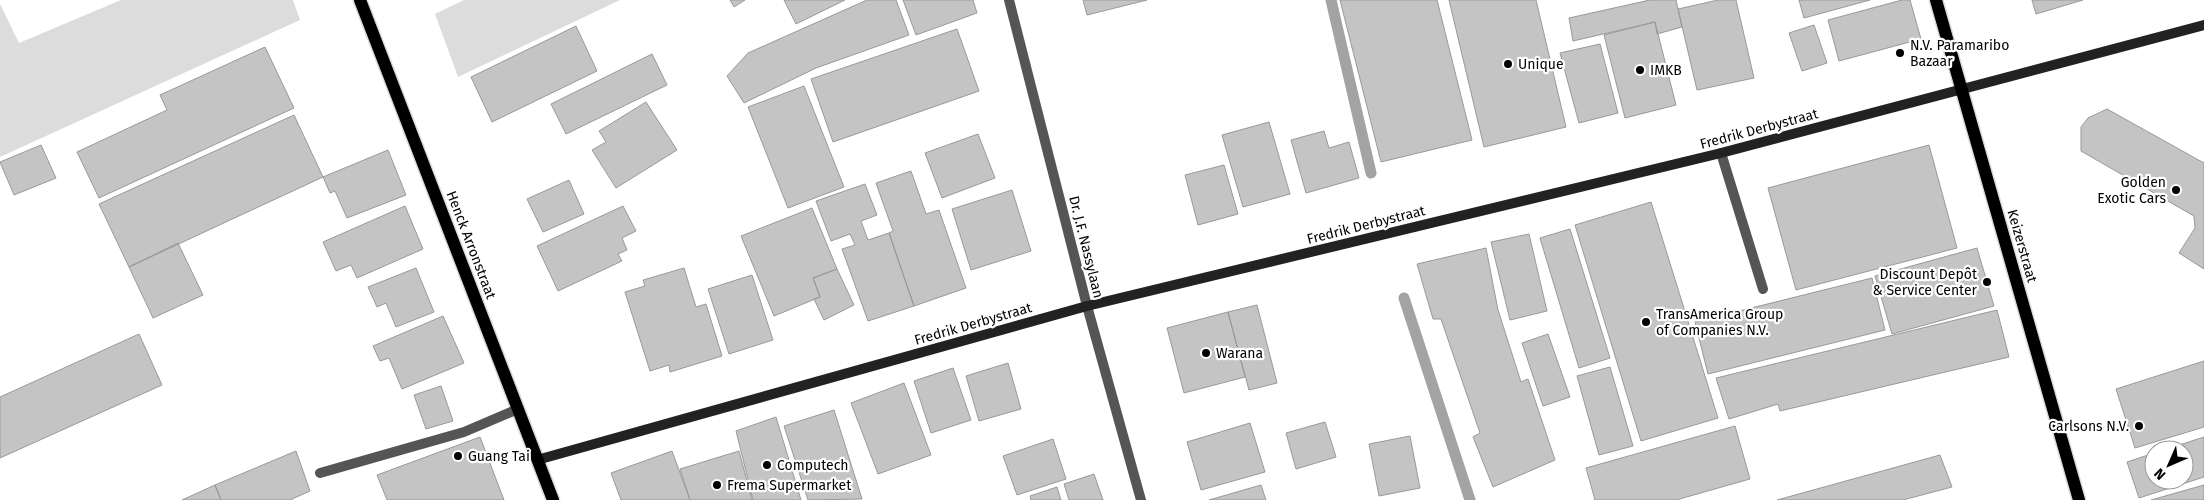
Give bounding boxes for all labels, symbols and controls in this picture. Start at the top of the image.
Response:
place label: N.V. Paramaribo Bazaar [1910,37,2009,70]
marker: N.V. Paramaribo Bazaar [1894,47,1906,59]
place label: Unique [1518,56,1564,73]
marker: Unique [1502,58,1514,70]
place label: IMKB [1650,62,1682,79]
marker: IMKB [1634,64,1646,76]
street label: Fredrik Derbystraat [1698,105,1821,153]
place label: Golden Exotic Cars [2097,174,2166,207]
marker: Golden Exotic Cars [2170,184,2182,196]
street label: Henck Arronstraat [443,189,500,302]
street label: Dr. J.F. Nassylaan [1065,194,1107,300]
street label: Fredrik Derbystraat [1305,202,1428,248]
street label: Keizerstraat [2003,208,2041,285]
place label: Discount Depôt & Service Center [1873,266,1978,299]
marker: Discount Depôt & Service Center [1981,276,1993,288]
street label: Fredrik Derbystraat [912,299,1035,349]
place label: TransAmerica Group of Companies N.V. [1656,306,1783,339]
marker: TransAmerica Group of Companies N.V. [1640,316,1652,328]
place label: Warana [1216,345,1263,362]
marker: Warana [1200,347,1212,359]
place label: Carlsons N.V. [2048,418,2129,435]
marker: Carlsons N.V. [2133,420,2145,432]
north arrow [2144,440,2194,490]
place label: Guang Tai [468,448,530,465]
marker: Guang Tai [452,450,464,462]
place label: Computech [777,457,849,474]
marker: Computech [761,459,773,471]
text: N [2151,465,2169,483]
place label: Frema Supermarket [727,477,852,494]
marker: Frema Supermarket [711,479,723,491]

